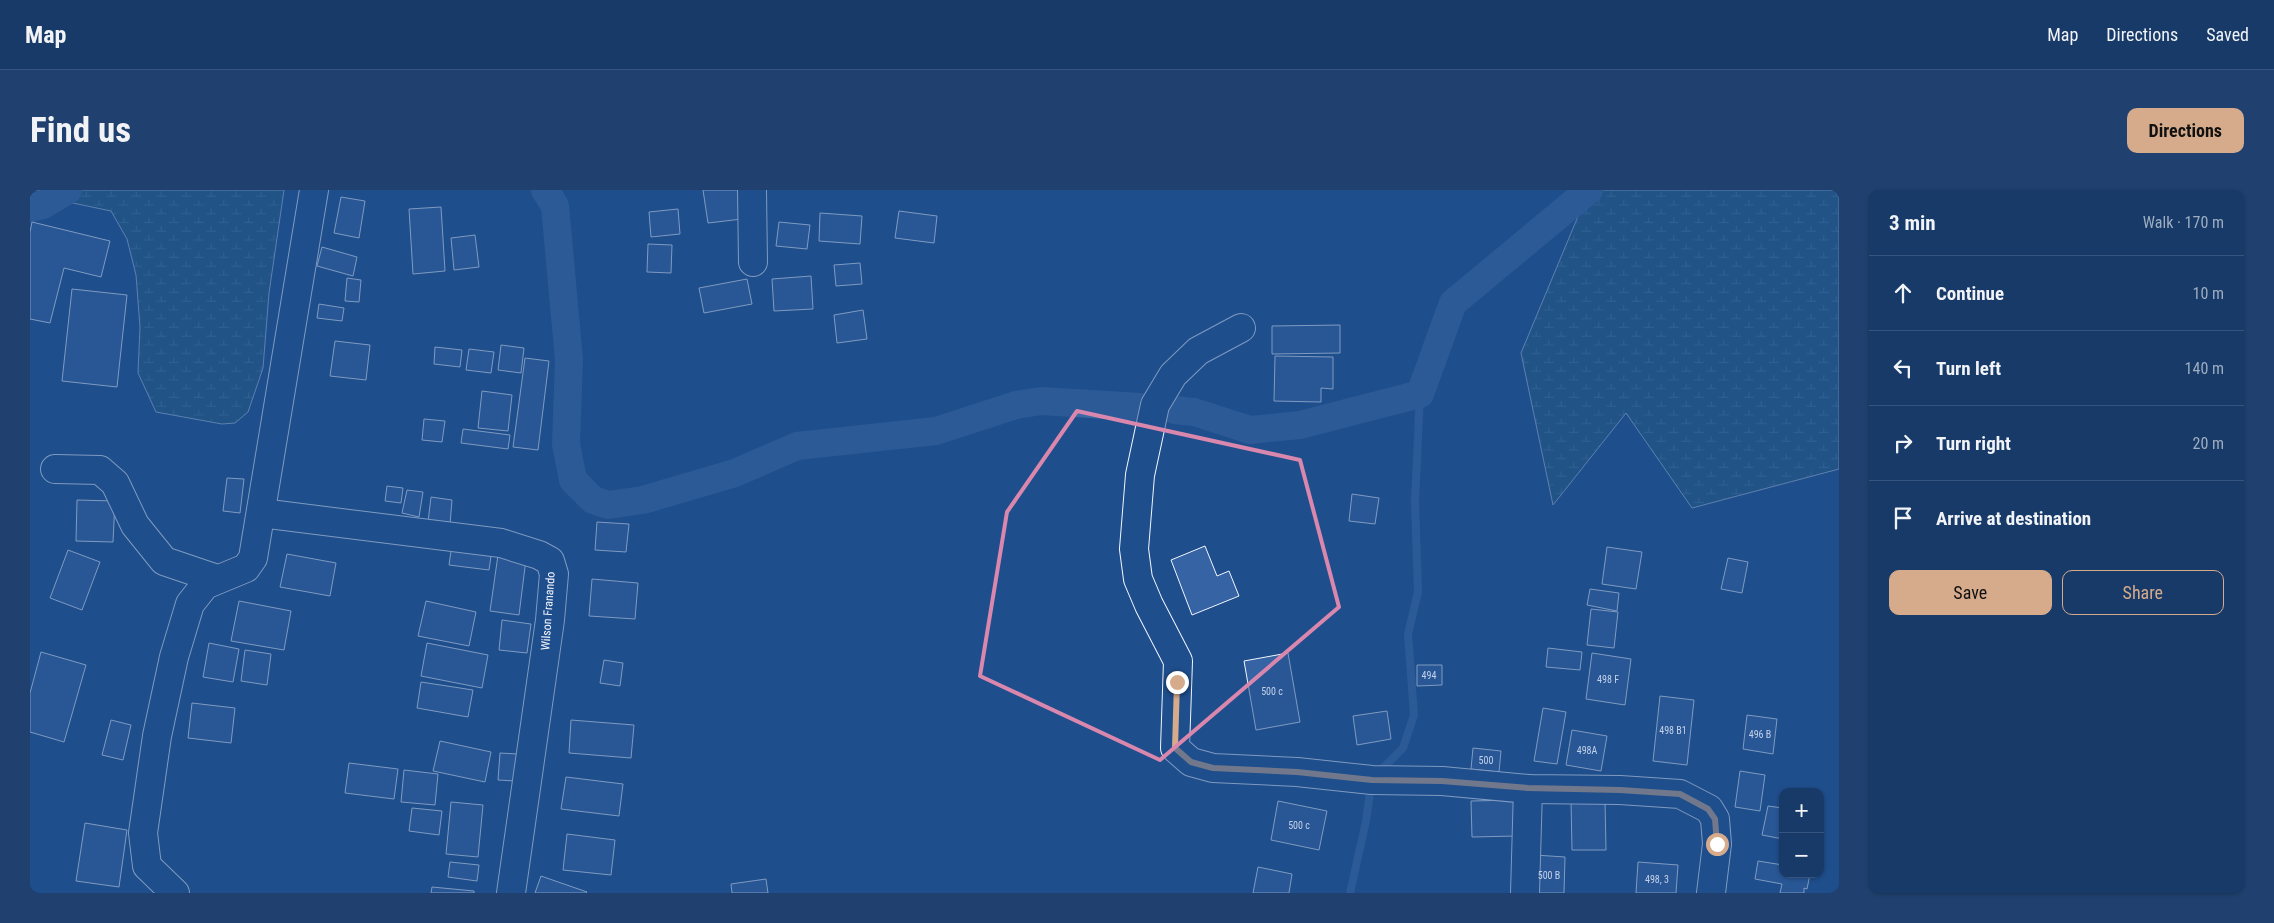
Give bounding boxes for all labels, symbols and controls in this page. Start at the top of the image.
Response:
text: Map [25,21,66,49]
text: Map [2047,24,2078,45]
text: Directions [2106,24,2178,45]
text: Saved [2206,24,2249,45]
button: Directions [2127,108,2244,153]
text: Find us [30,110,131,151]
text: 3 min [1889,211,1936,235]
text: Walk · 170 m [2143,213,2224,232]
icon: ahead [1889,279,1917,307]
text: Continue [1936,282,2004,305]
text: 10 m [2192,284,2224,303]
icon: left [1889,354,1917,382]
text: Turn left [1936,357,2001,380]
text: 140 m [2185,359,2224,378]
icon: right [1889,429,1917,457]
text: Turn right [1936,432,2011,455]
text: 20 m [2192,434,2224,453]
icon: arrive [1889,504,1917,532]
text: Arrive at destination [1936,507,2091,530]
button: Save [1889,570,2052,615]
button: Share [2062,570,2224,615]
street label: Wilson Franando [538,571,558,651]
house number: 494 [1422,670,1436,681]
route end [1166,671,1189,694]
house number: 498 F [1597,674,1619,685]
house number: 500 c [1261,686,1283,697]
house number: 498 B1 [1659,725,1687,736]
house number: 496 B [1749,729,1771,740]
house number: 498A [1577,745,1598,756]
house number: 500 [1479,755,1493,766]
map controls [1779,788,1824,878]
button: + [1779,788,1824,833]
house number: 500 c [1288,820,1310,831]
route start [1706,833,1729,856]
button: − [1779,833,1824,878]
house number: 500 B [1538,870,1560,881]
house number: 498, 3 [1645,874,1669,885]

